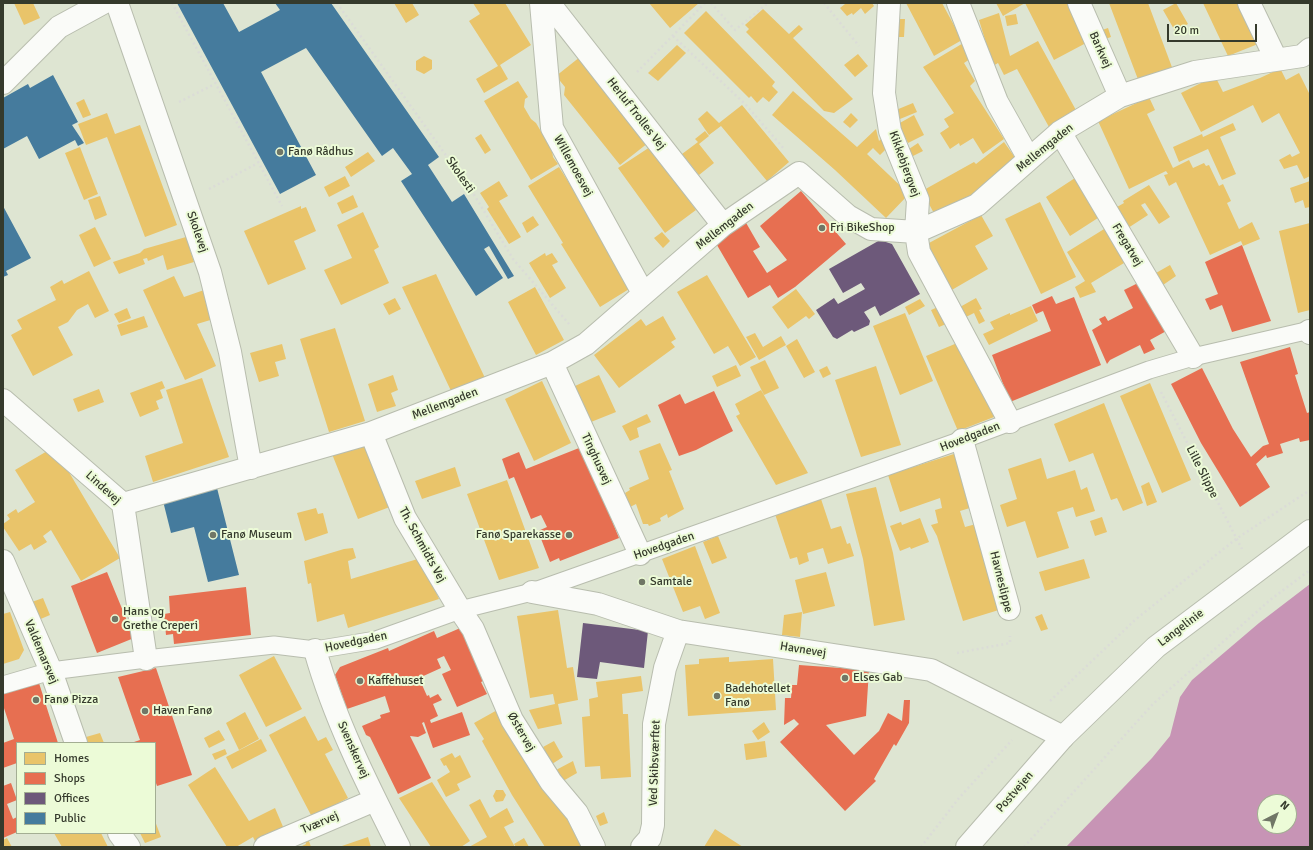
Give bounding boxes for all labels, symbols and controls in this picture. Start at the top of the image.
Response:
scale bar [1169,16,1259,42]
text: 20 m [1174,23,1199,38]
street label: Barkvej [1086,30,1114,70]
street label: Herluf Trolles Vej [603,75,669,153]
street label: Mellemgaden [1014,121,1076,175]
street label: Kikkebjergvej [885,129,923,199]
street label: Willemoesvej [550,133,596,199]
place label: Fanø Rådhus [288,145,353,159]
marker: Fanø Rådhus [275,147,285,157]
street label: Skolesti [442,154,478,196]
street label: Mellemgaden [693,199,757,253]
street label: Skolevej [183,210,211,254]
place label: Fri BikeShop [830,221,895,235]
street label: Fregatvej [1109,221,1145,269]
marker: Fri BikeShop [817,223,827,233]
street label: Mellemgaden [410,385,480,423]
street label: Hovedgaden [938,419,1002,455]
street label: Tinghusvej [578,431,614,487]
street label: Lille Slippe [1183,443,1221,501]
street label: Lindevej [82,468,124,508]
street label: Th. Schmidts Vej [395,505,449,585]
place label: Fanø Museum [221,528,292,542]
place label: Fanø Sparekasse [476,528,561,542]
street label: Hovedgaden [632,529,696,563]
marker: Fanø Museum [208,530,218,540]
marker: Fanø Sparekasse [564,530,574,540]
street label: Havneslippe [986,550,1016,614]
place label: Samtale [650,575,692,589]
marker: Samtale [637,577,647,587]
place label: Hans og Grethe Creperi [123,605,198,633]
street label: Langelinie [1155,606,1207,650]
marker: Hans og Grethe Creperi [110,614,120,624]
street label: Valdemarsvej [21,618,61,686]
street label: Hovedgaden [324,628,388,656]
street label: Havnevej [779,639,827,661]
place label: Elses Gab [853,671,903,685]
marker: Elses Gab [840,673,850,683]
place label: Kaffehuset [368,674,423,688]
marker: Kaffehuset [355,676,365,686]
place label: Badehotellet Fanø [725,682,790,710]
marker: Badehotellet Fanø [712,691,722,701]
place label: Fanø Pizza [44,693,98,707]
marker: Fanø Pizza [31,695,41,705]
place label: Haven Fanø [153,704,212,718]
marker: Haven Fanø [140,706,150,716]
street label: Østervej [504,710,538,754]
street label: Svenskervej [334,719,372,781]
street label: Ved Skibsværftet [646,720,664,806]
legend [16,742,156,834]
text: Homes [54,751,89,766]
street label: Postvejen [993,769,1037,815]
text: Shops [54,771,85,786]
text: Offices [54,791,89,806]
north arrow [1257,794,1297,834]
text: N [1278,798,1292,813]
street label: Tværvej [299,809,341,837]
text: Public [54,811,86,826]

